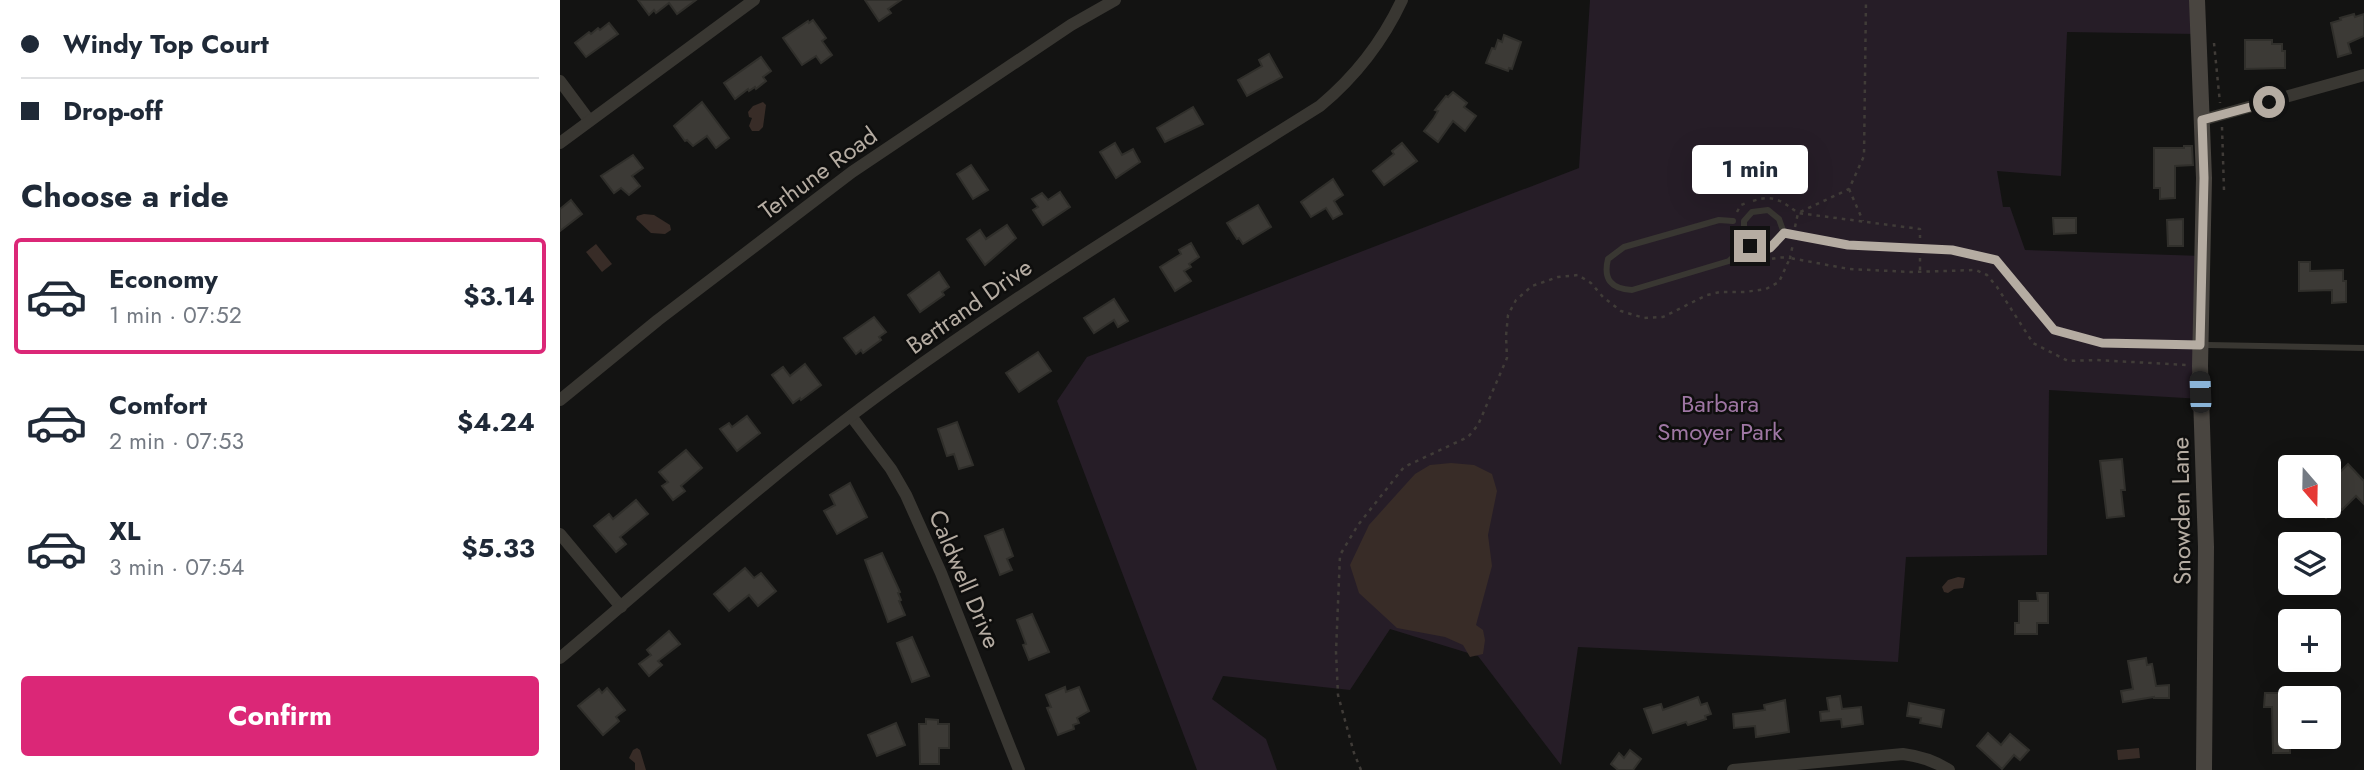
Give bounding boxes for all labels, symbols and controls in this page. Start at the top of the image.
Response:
text: Windy Top Court [63,25,269,63]
route start [2253,86,2285,118]
text: Drop-off [63,92,163,130]
street label: Terhune Road [752,118,884,228]
callout: 1 min [1692,145,1808,194]
text: 1 min [1721,152,1779,186]
text: Choose a ride [21,173,229,219]
route end [1734,230,1766,262]
street label: Bertrand Drive [899,250,1039,362]
text: Economy [109,260,218,298]
icon: car [25,265,88,328]
text: $3.14 [463,277,535,315]
text: 1 min · 07:52 [109,298,242,332]
car [2189,371,2212,413]
text: Comfort [109,386,207,424]
park label: Barbara Smoyer Park [1657,386,1783,449]
icon: car [25,391,88,454]
text: $4.24 [457,403,535,441]
text: 2 min · 07:53 [109,424,244,458]
street label: Snowden Lane [2162,437,2200,585]
north arrow [2278,455,2342,518]
map controls [2278,455,2341,749]
street label: Caldwell Drive [920,504,1010,654]
text: XL [109,512,141,550]
icon: car [25,517,88,580]
text: $5.33 [461,529,535,567]
button: layers [2278,532,2341,595]
text: 3 min · 07:54 [109,550,244,584]
button: + [2278,609,2341,672]
button: Confirm [21,676,539,756]
button: − [2278,686,2341,749]

